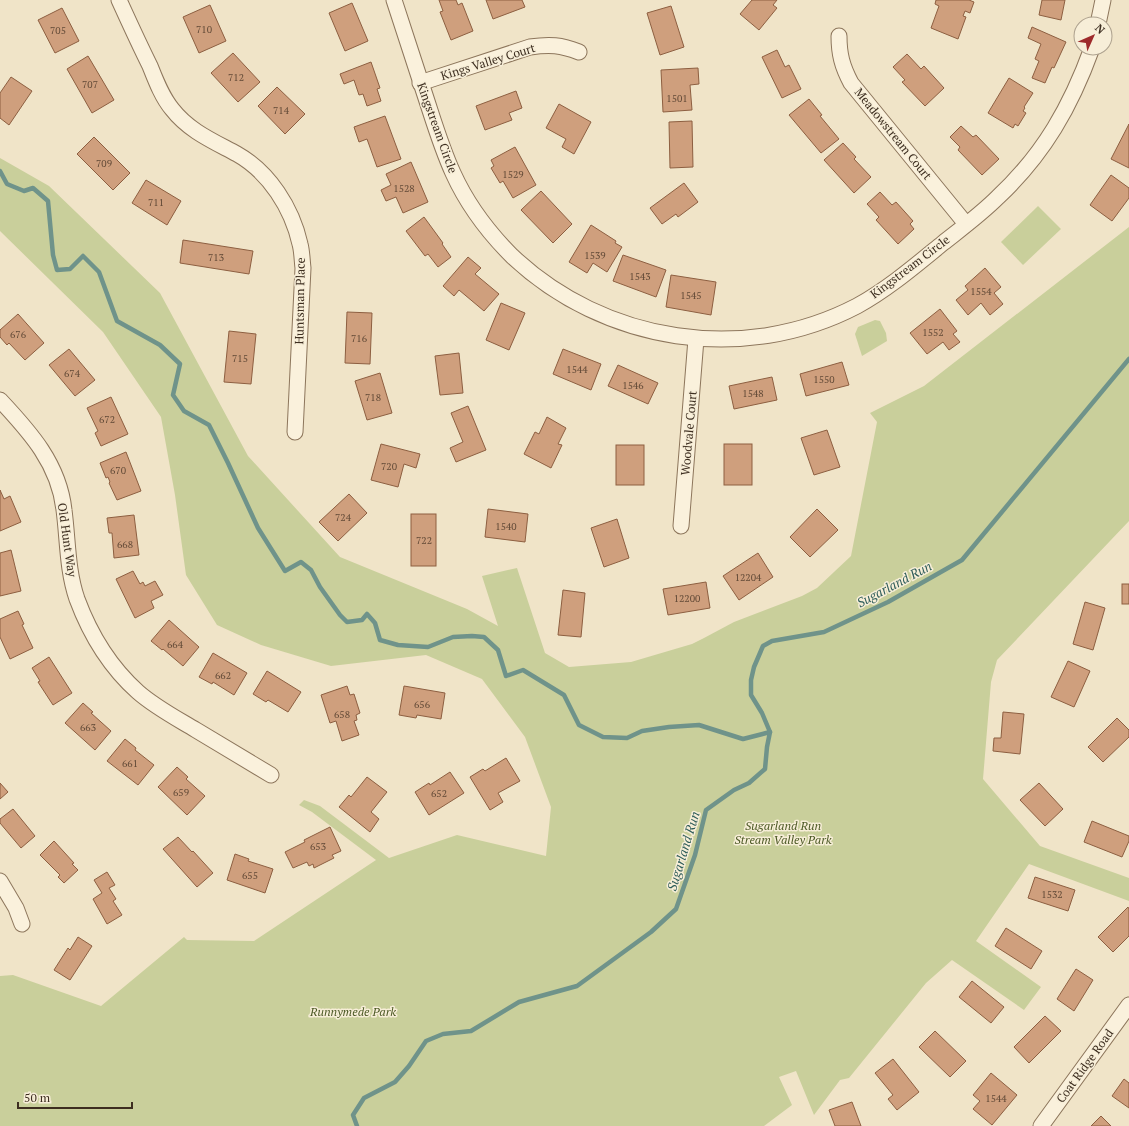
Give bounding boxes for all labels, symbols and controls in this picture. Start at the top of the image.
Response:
north arrow [1073,16,1113,56]
text: N [1092,21,1108,37]
house number: 710 [196,23,212,36]
house number: 705 [50,24,66,37]
street label: Kings Valley Court [439,40,537,83]
house number: 712 [228,71,244,84]
house number: 707 [82,78,98,91]
street label: Kingstream Circle [414,80,461,175]
street label: Meadowstream Court [852,85,935,183]
house number: 1501 [666,92,688,105]
house number: 714 [273,104,290,117]
house number: 709 [96,157,112,170]
house number: 1529 [502,168,524,181]
house number: 1528 [393,182,415,195]
house number: 711 [148,196,164,209]
street label: Kingstream Circle [867,232,952,301]
house number: 1539 [584,249,606,262]
house number: 713 [208,251,224,264]
street label: Huntsman Place [291,257,308,345]
house number: 1543 [629,270,651,283]
house number: 1554 [970,285,992,298]
house number: 1545 [680,289,702,302]
house number: 1552 [922,326,944,339]
house number: 676 [10,328,27,341]
house number: 716 [351,332,368,345]
house number: 715 [232,352,248,365]
house number: 1544 [566,363,588,376]
house number: 674 [64,367,81,380]
house number: 1550 [813,373,835,386]
house number: 1546 [622,379,644,392]
house number: 1548 [742,387,764,400]
street label: Woodvale Court [677,389,700,476]
house number: 718 [365,391,381,404]
house number: 672 [99,413,115,426]
house number: 720 [381,460,397,473]
house number: 670 [110,464,126,477]
street label: Old Hunt Way [55,502,80,579]
house number: 724 [335,511,352,524]
house number: 1540 [495,520,517,533]
house number: 722 [416,534,432,547]
house number: 668 [117,538,133,551]
water label: Sugarland Run [853,557,935,611]
house number: 12204 [735,571,762,584]
house number: 12200 [674,592,700,605]
house number: 664 [167,638,184,651]
house number: 662 [215,669,231,682]
house number: 656 [414,698,431,711]
house number: 658 [334,708,350,721]
house number: 663 [80,721,96,734]
house number: 661 [122,757,138,770]
house number: 659 [173,786,189,799]
house number: 652 [431,787,447,800]
water label: Sugarland Run [662,809,704,893]
park label: Sugarland Run Stream Valley Park [734,818,832,847]
house number: 653 [310,840,326,853]
house number: 655 [242,869,258,882]
house number: 1532 [1041,888,1063,901]
park label: Runnymede Park [309,1004,396,1019]
street label: Coat Ridge Road [1053,1026,1117,1105]
scale bar [18,1084,132,1110]
text: 50 m [24,1090,51,1105]
house number: 1544 [985,1092,1007,1105]

